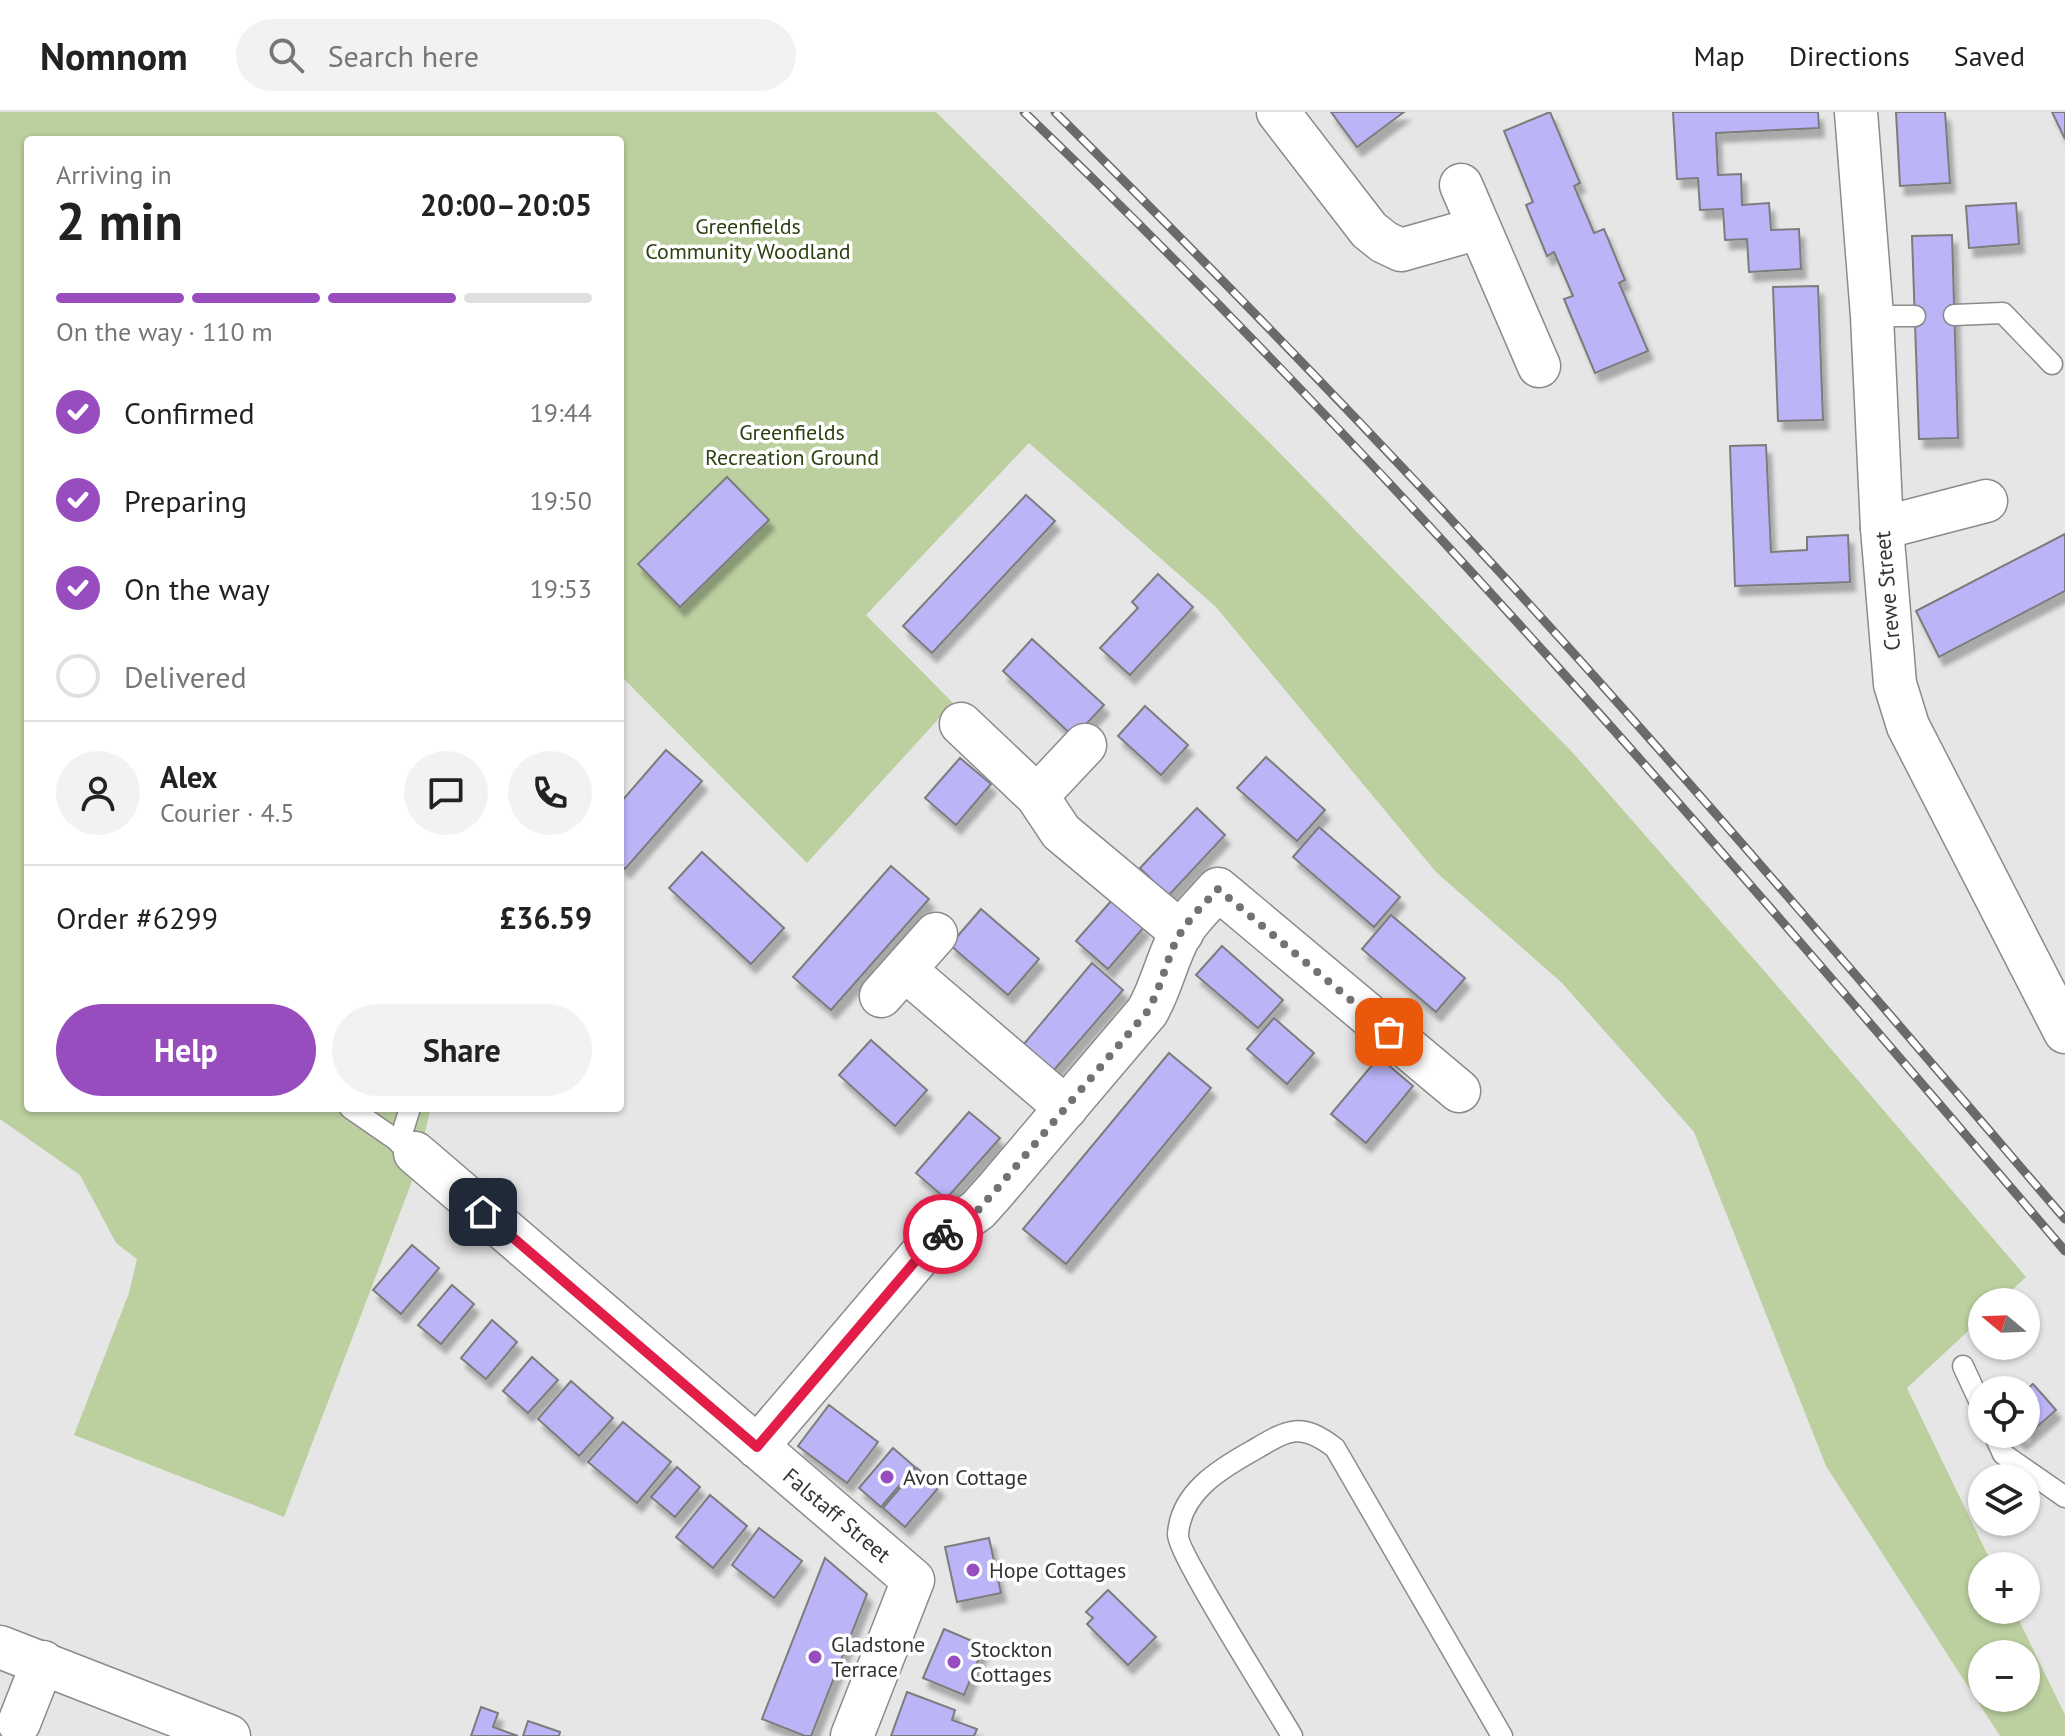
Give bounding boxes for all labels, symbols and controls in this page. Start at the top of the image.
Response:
search box [236,19,796,91]
text: Nomnom [40,31,188,80]
icon: search [264,33,308,77]
text: Search here [328,36,479,75]
text: Map [1694,37,1745,74]
text: Directions [1789,37,1910,74]
text: Saved [1954,37,2025,74]
text: Arriving in [56,158,172,191]
text: 20:00–20:05 [420,185,592,224]
text: 2 min [56,187,183,254]
park label: Greenfields Community Woodland [645,212,851,265]
text: On the way · 110 m [56,315,273,348]
icon: check [56,390,100,434]
text: Confirmed [124,393,255,432]
text: 19:44 [530,396,592,429]
park label: Greenfields Recreation Ground [705,418,879,471]
icon: check [56,478,100,522]
text: Preparing [124,481,247,520]
text: 19:50 [530,484,592,517]
street label: Crewe Street [1868,530,1906,652]
icon: check [56,566,100,610]
text: On the way [124,569,270,608]
text: 19:53 [530,572,592,605]
text: Delivered [124,657,247,696]
button: person [56,751,140,835]
button: chat [404,751,488,835]
button: phone [508,751,592,835]
text: Alex [160,757,217,796]
text: Courier · 4.5 [160,796,294,829]
text: Order #6299 [56,898,218,937]
text: £36.59 [500,898,592,937]
pin [1355,998,1423,1066]
button: Help [56,1004,316,1096]
button: Share [332,1004,592,1096]
icon: bag [1367,1010,1411,1054]
pin [449,1178,517,1246]
icon: home [461,1190,505,1234]
courier [903,1194,983,1274]
icon: bike [921,1212,965,1256]
north arrow [1968,1288,2040,1360]
map controls [1968,1288,2040,1712]
button: locate [1968,1376,2040,1448]
street label: Falstaff Street [777,1462,897,1569]
place label: Avon Cottage [903,1463,1028,1491]
button: layers [1968,1464,2040,1536]
marker: Avon Cottage [878,1468,896,1486]
button: + [1968,1552,2040,1624]
place label: Hope Cottages [989,1556,1126,1584]
marker: Hope Cottages [964,1561,982,1579]
place label: Gladstone Terrace [831,1630,925,1683]
place label: Stockton Cottages [970,1635,1052,1688]
button: − [1968,1640,2040,1712]
marker: Gladstone Terrace [806,1648,824,1666]
marker: Stockton Cottages [945,1653,963,1671]

